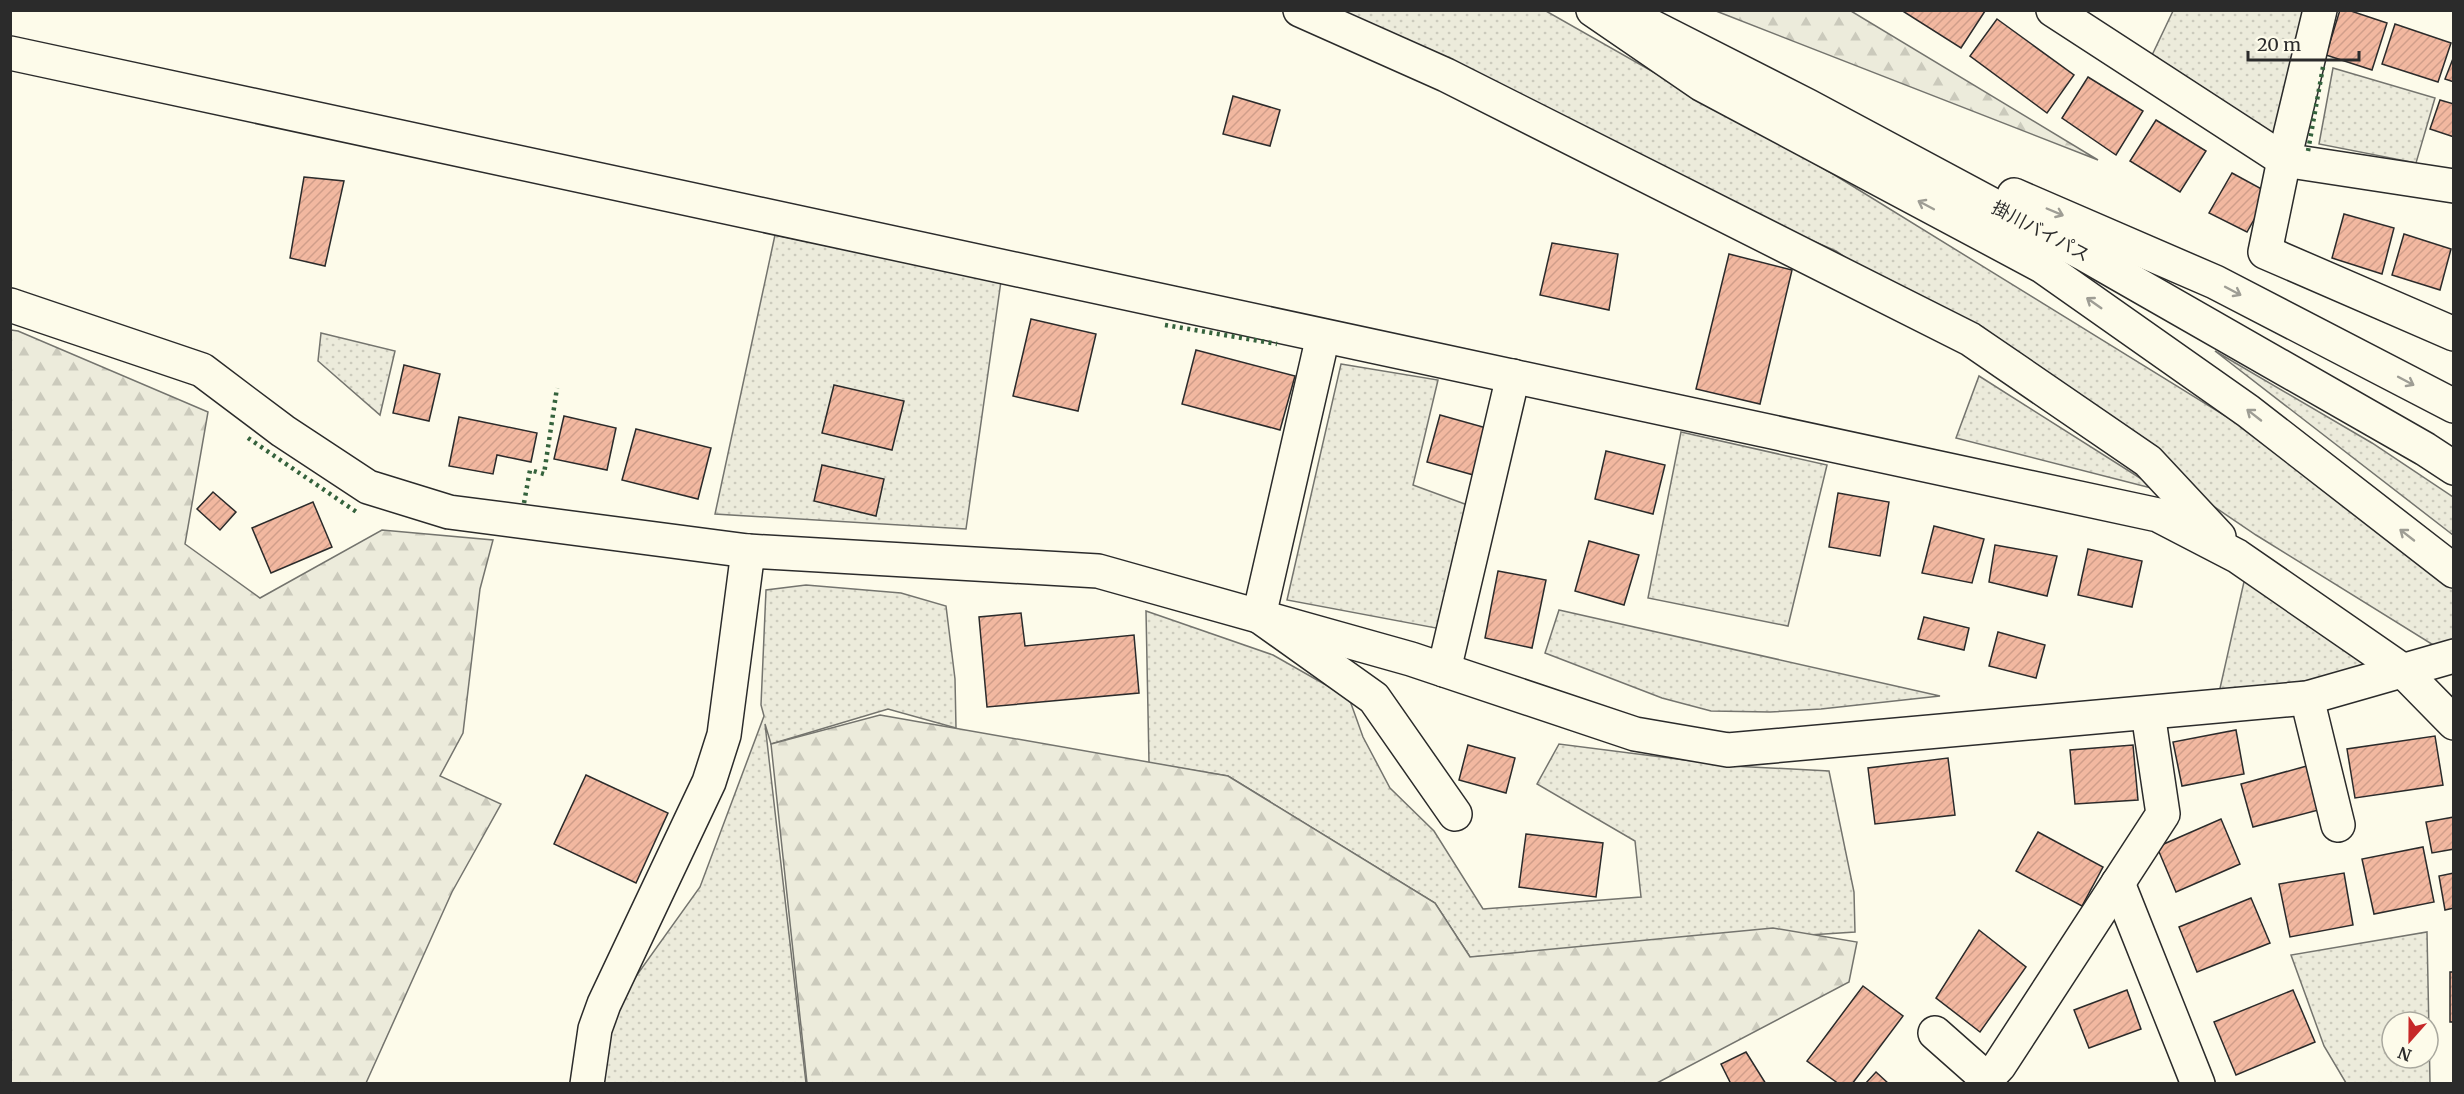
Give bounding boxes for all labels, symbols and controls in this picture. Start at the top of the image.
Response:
scale bar [2248,24,2359,62]
text: 20 m [2257,33,2301,56]
street label: 掛川バイパス [1988,196,2094,266]
one-way arrow [1918,199,1935,211]
one-way arrow [2045,207,2063,218]
one-way arrow [2224,285,2241,297]
one-way arrow [2087,297,2103,309]
one-way arrow [2397,376,2415,388]
one-way arrow [2246,409,2262,422]
one-way arrow [2400,529,2416,542]
north arrow [2380,1010,2440,1070]
text: N [2395,1042,2414,1066]

